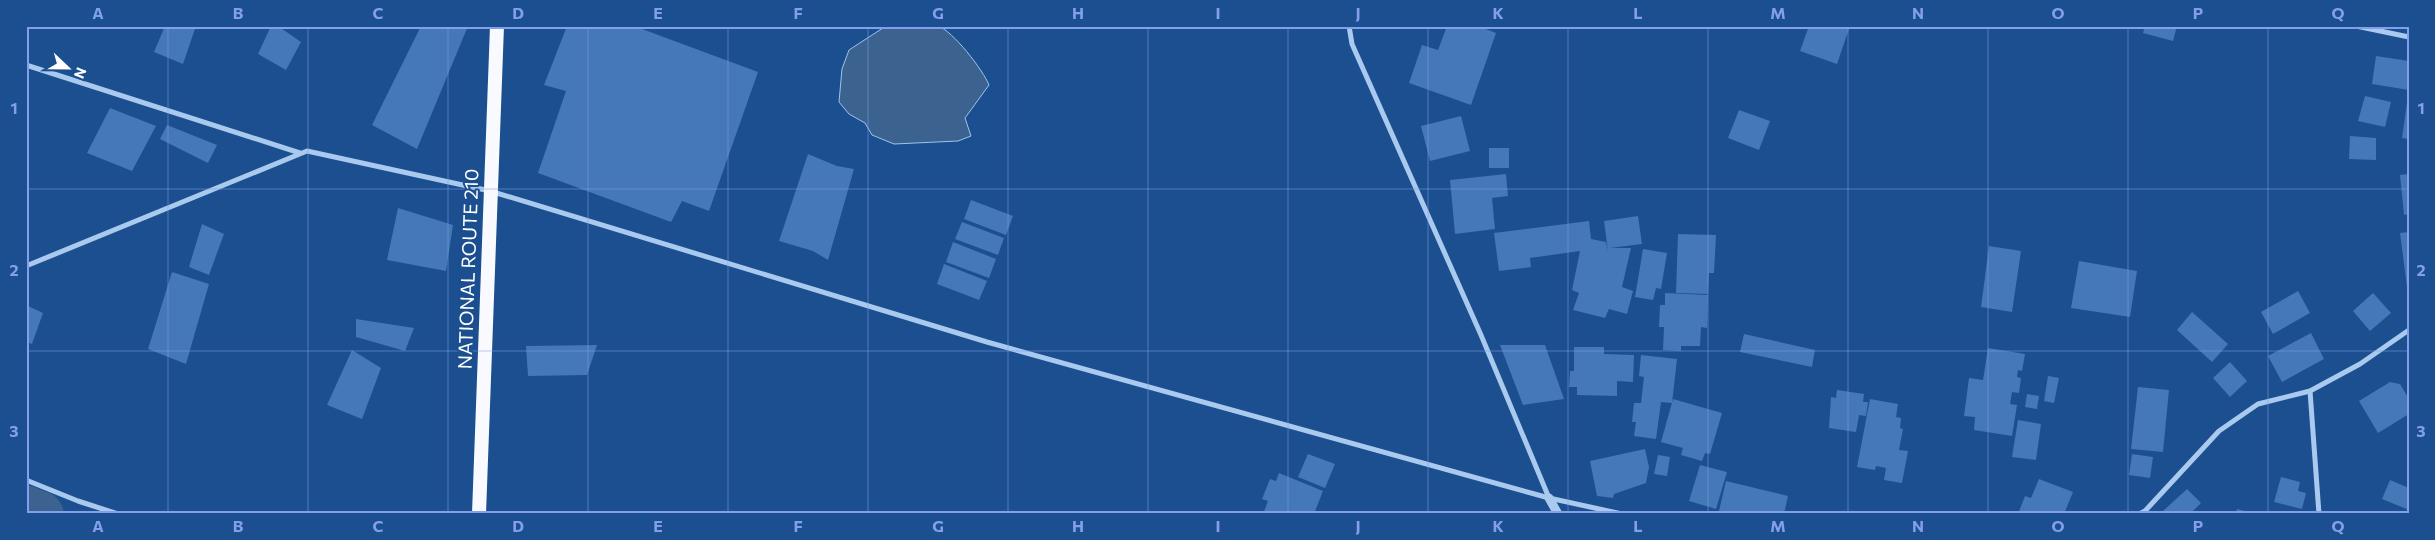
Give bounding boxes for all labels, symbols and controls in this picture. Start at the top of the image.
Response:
text: A [92,3,104,22]
text: B [233,3,244,22]
text: C [373,3,384,22]
text: D [512,3,524,22]
text: E [653,3,663,22]
text: F [793,3,803,22]
text: G [932,3,944,22]
text: H [1072,3,1084,22]
text: I [1215,3,1221,22]
text: J [1355,3,1361,22]
text: K [1492,3,1504,22]
text: L [1633,3,1643,22]
text: M [1770,3,1786,22]
text: N [1912,3,1924,22]
text: O [2051,3,2065,22]
text: P [2193,3,2203,22]
text: Q [2331,3,2345,22]
north arrow [42,42,92,92]
text: N [71,65,90,81]
text: 1 [10,98,18,117]
text: 1 [2417,98,2425,117]
street label: NATIONAL ROUTE 210 [453,168,482,370]
text: 2 [9,260,19,279]
text: 2 [2416,260,2426,279]
text: 3 [9,421,19,440]
text: 3 [2416,421,2426,440]
text: A [92,516,104,535]
text: B [233,516,244,535]
text: C [373,516,384,535]
text: D [512,516,524,535]
text: E [653,516,663,535]
text: F [793,516,803,535]
text: G [932,516,944,535]
text: H [1072,516,1084,535]
text: I [1215,516,1221,535]
text: J [1355,516,1361,535]
text: K [1492,516,1504,535]
text: L [1633,516,1643,535]
text: M [1770,516,1786,535]
text: N [1912,516,1924,535]
text: O [2051,516,2065,535]
text: P [2193,516,2203,535]
text: Q [2331,516,2345,535]

